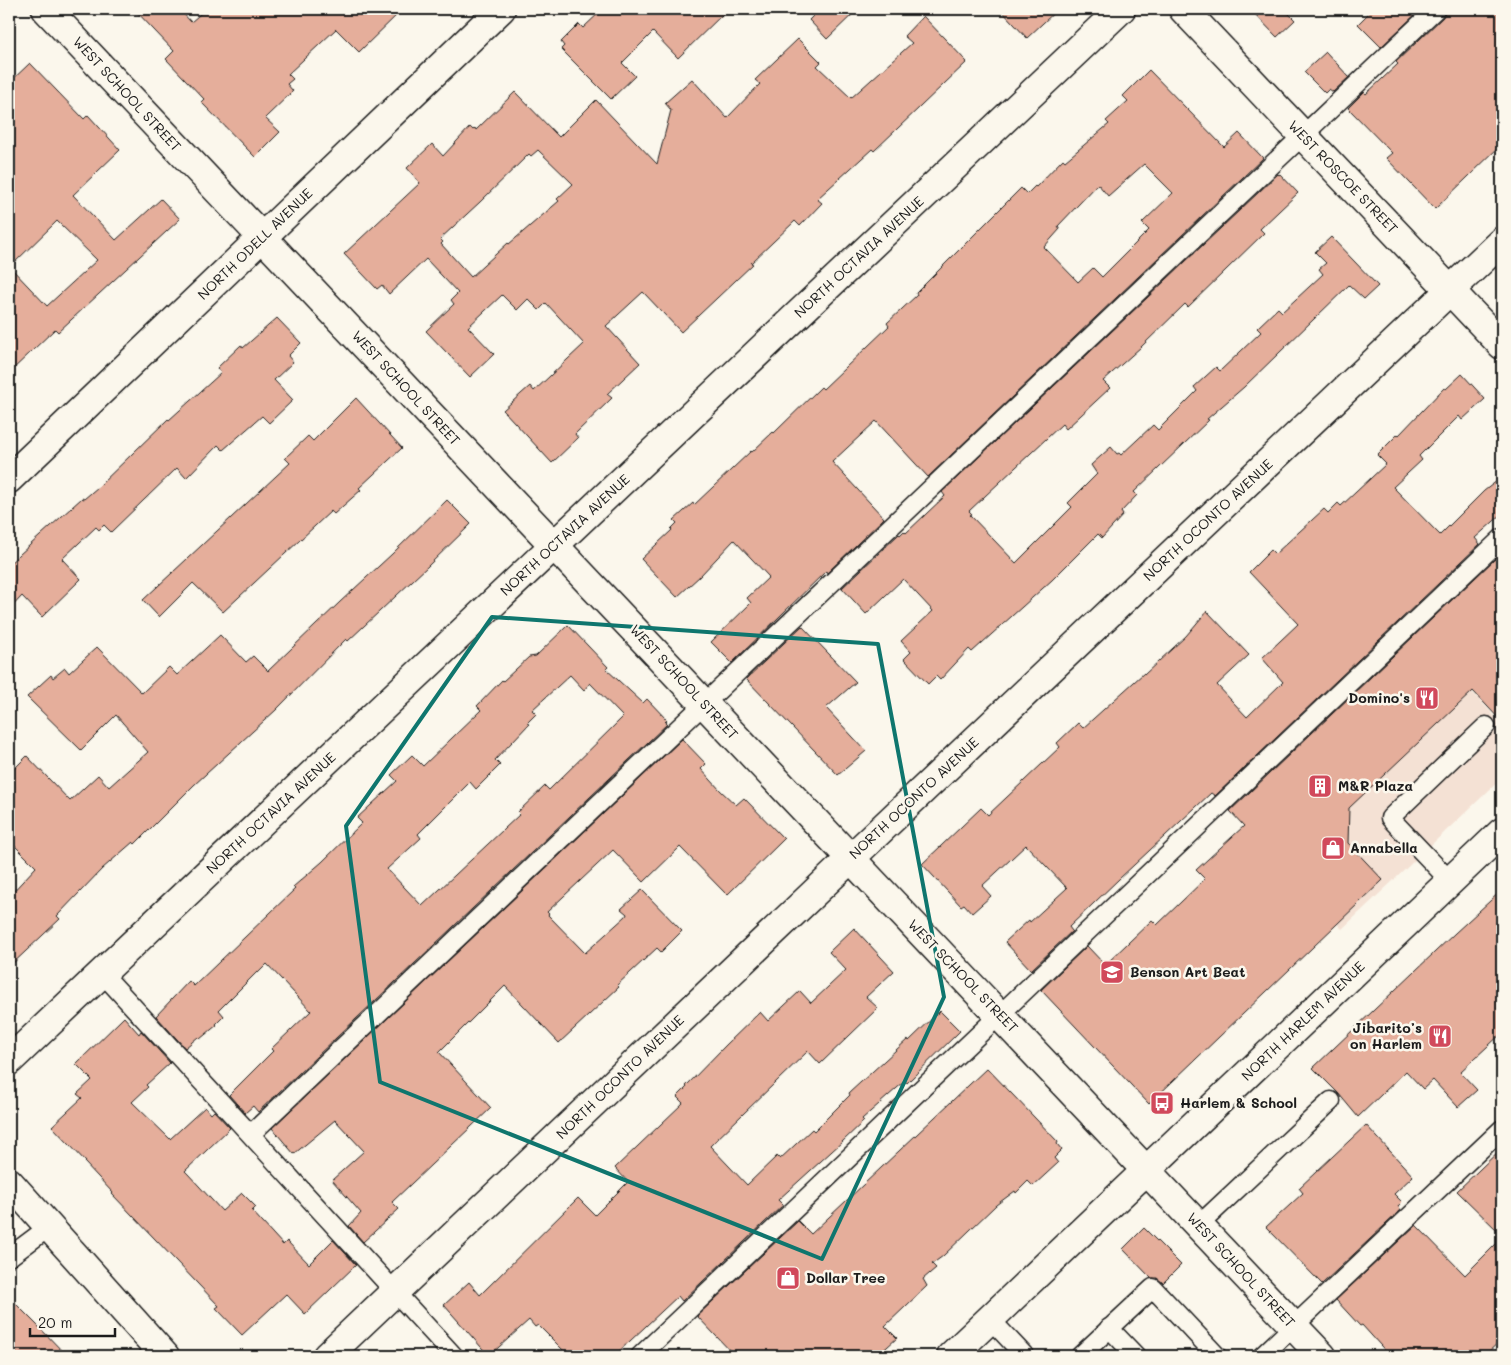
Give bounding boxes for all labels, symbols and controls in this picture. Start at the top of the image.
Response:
street label: WEST SCHOOL STREET [69,32,186,155]
street label: WEST ROSCOE STREET [1284,116,1403,238]
street label: NORTH ODELL AVENUE [193,184,316,304]
street label: NORTH OCTAVIA AVENUE [790,191,928,322]
street label: WEST SCHOOL STREET [348,326,465,449]
street label: NORTH OCONTO AVENUE [1139,454,1277,585]
street label: NORTH OCTAVIA AVENUE [496,469,634,600]
street label: WEST SCHOOL STREET [626,620,743,743]
restaurant icon: Domino's [1414,685,1440,711]
place label: Domino's [1348,688,1410,707]
street label: NORTH OCONTO AVENUE [845,732,983,863]
street label: NORTH OCTAVIA AVENUE [202,747,340,878]
building icon: M&R Plaza [1307,773,1333,799]
place label: M&R Plaza [1338,776,1413,795]
shop icon: Annabella [1320,835,1346,861]
place label: Annabella [1350,838,1418,857]
street label: WEST SCHOOL STREET [904,915,1023,1037]
street label: NORTH HARLEM AVENUE [1237,957,1368,1085]
school or university icon: Benson Art Beat [1099,959,1125,985]
place label: Benson Art Beat [1130,962,1245,981]
street label: NORTH OCONTO AVENUE [552,1010,688,1143]
place label: Jibarito’s on Harlem [1350,1018,1422,1053]
restaurant icon: Jibarito’s on Harlem [1427,1023,1453,1049]
bus stop icon: Harlem & School [1149,1090,1175,1116]
place label: Harlem & School [1180,1093,1297,1112]
street label: WEST SCHOOL STREET [1183,1208,1300,1331]
shop icon: Dollar Tree [775,1265,801,1291]
place label: Dollar Tree [806,1268,885,1287]
scale bar [30,1305,115,1337]
text: 20 m [38,1312,72,1332]

